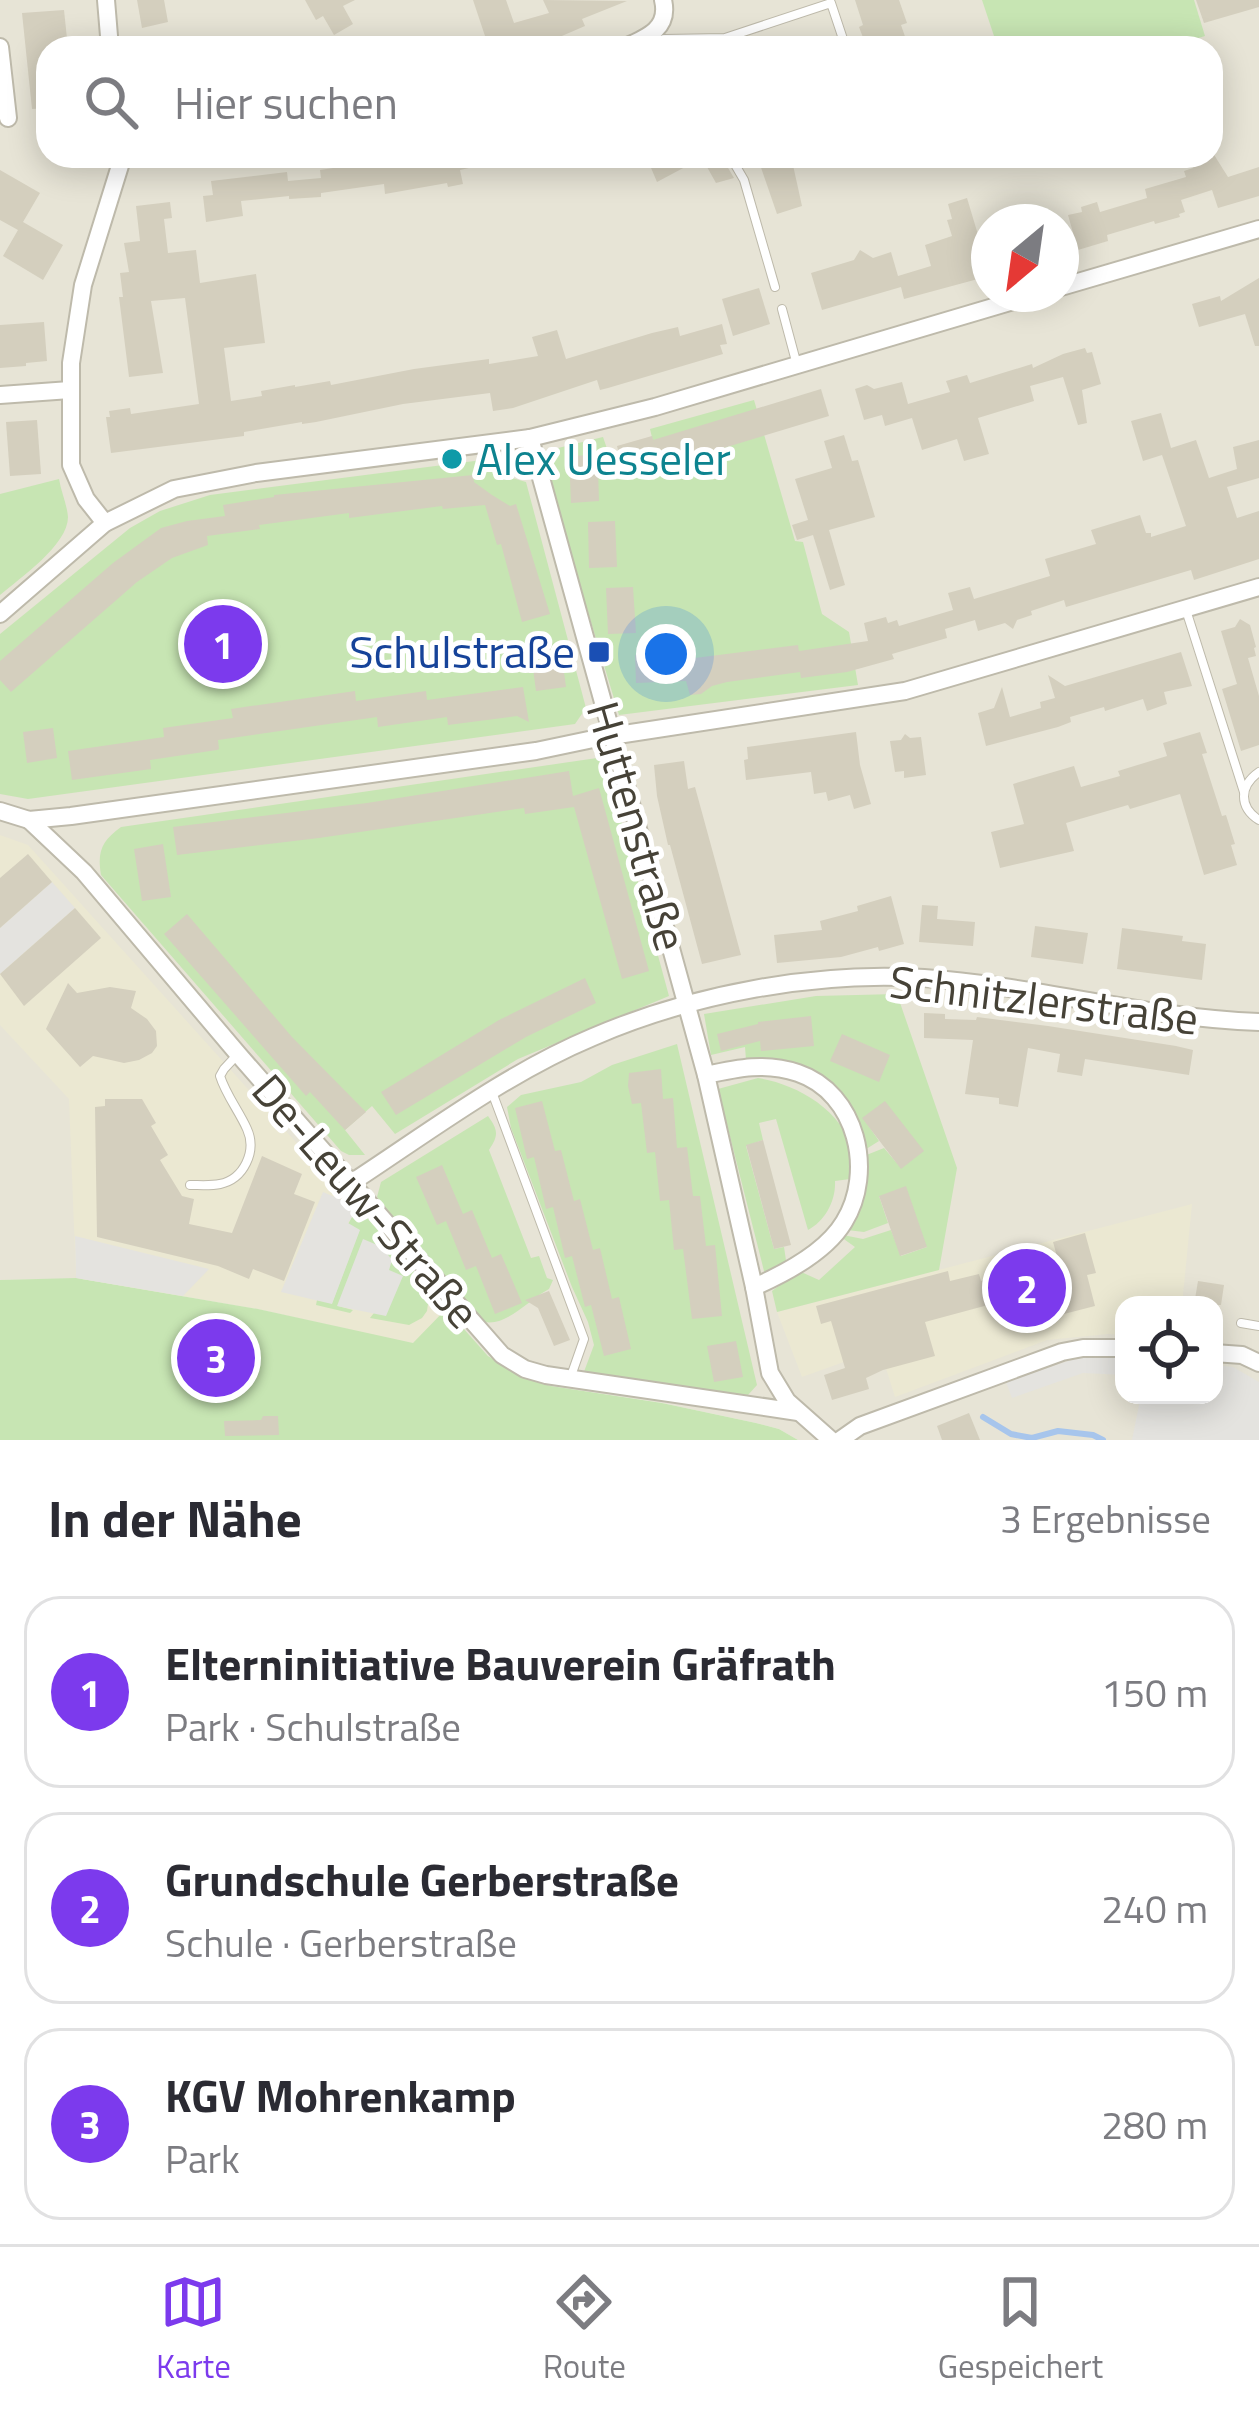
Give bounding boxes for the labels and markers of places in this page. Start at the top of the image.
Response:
place label: Alex Uesseler [476,424,731,492]
marker: Alex Uesseler [439,446,465,472]
pin: 1 [184,599,262,689]
place label: Schulstraße [349,617,575,685]
marker: Schulstraße [586,639,612,665]
pin: 2 [988,1243,1066,1333]
pin: 3 [177,1313,255,1403]

